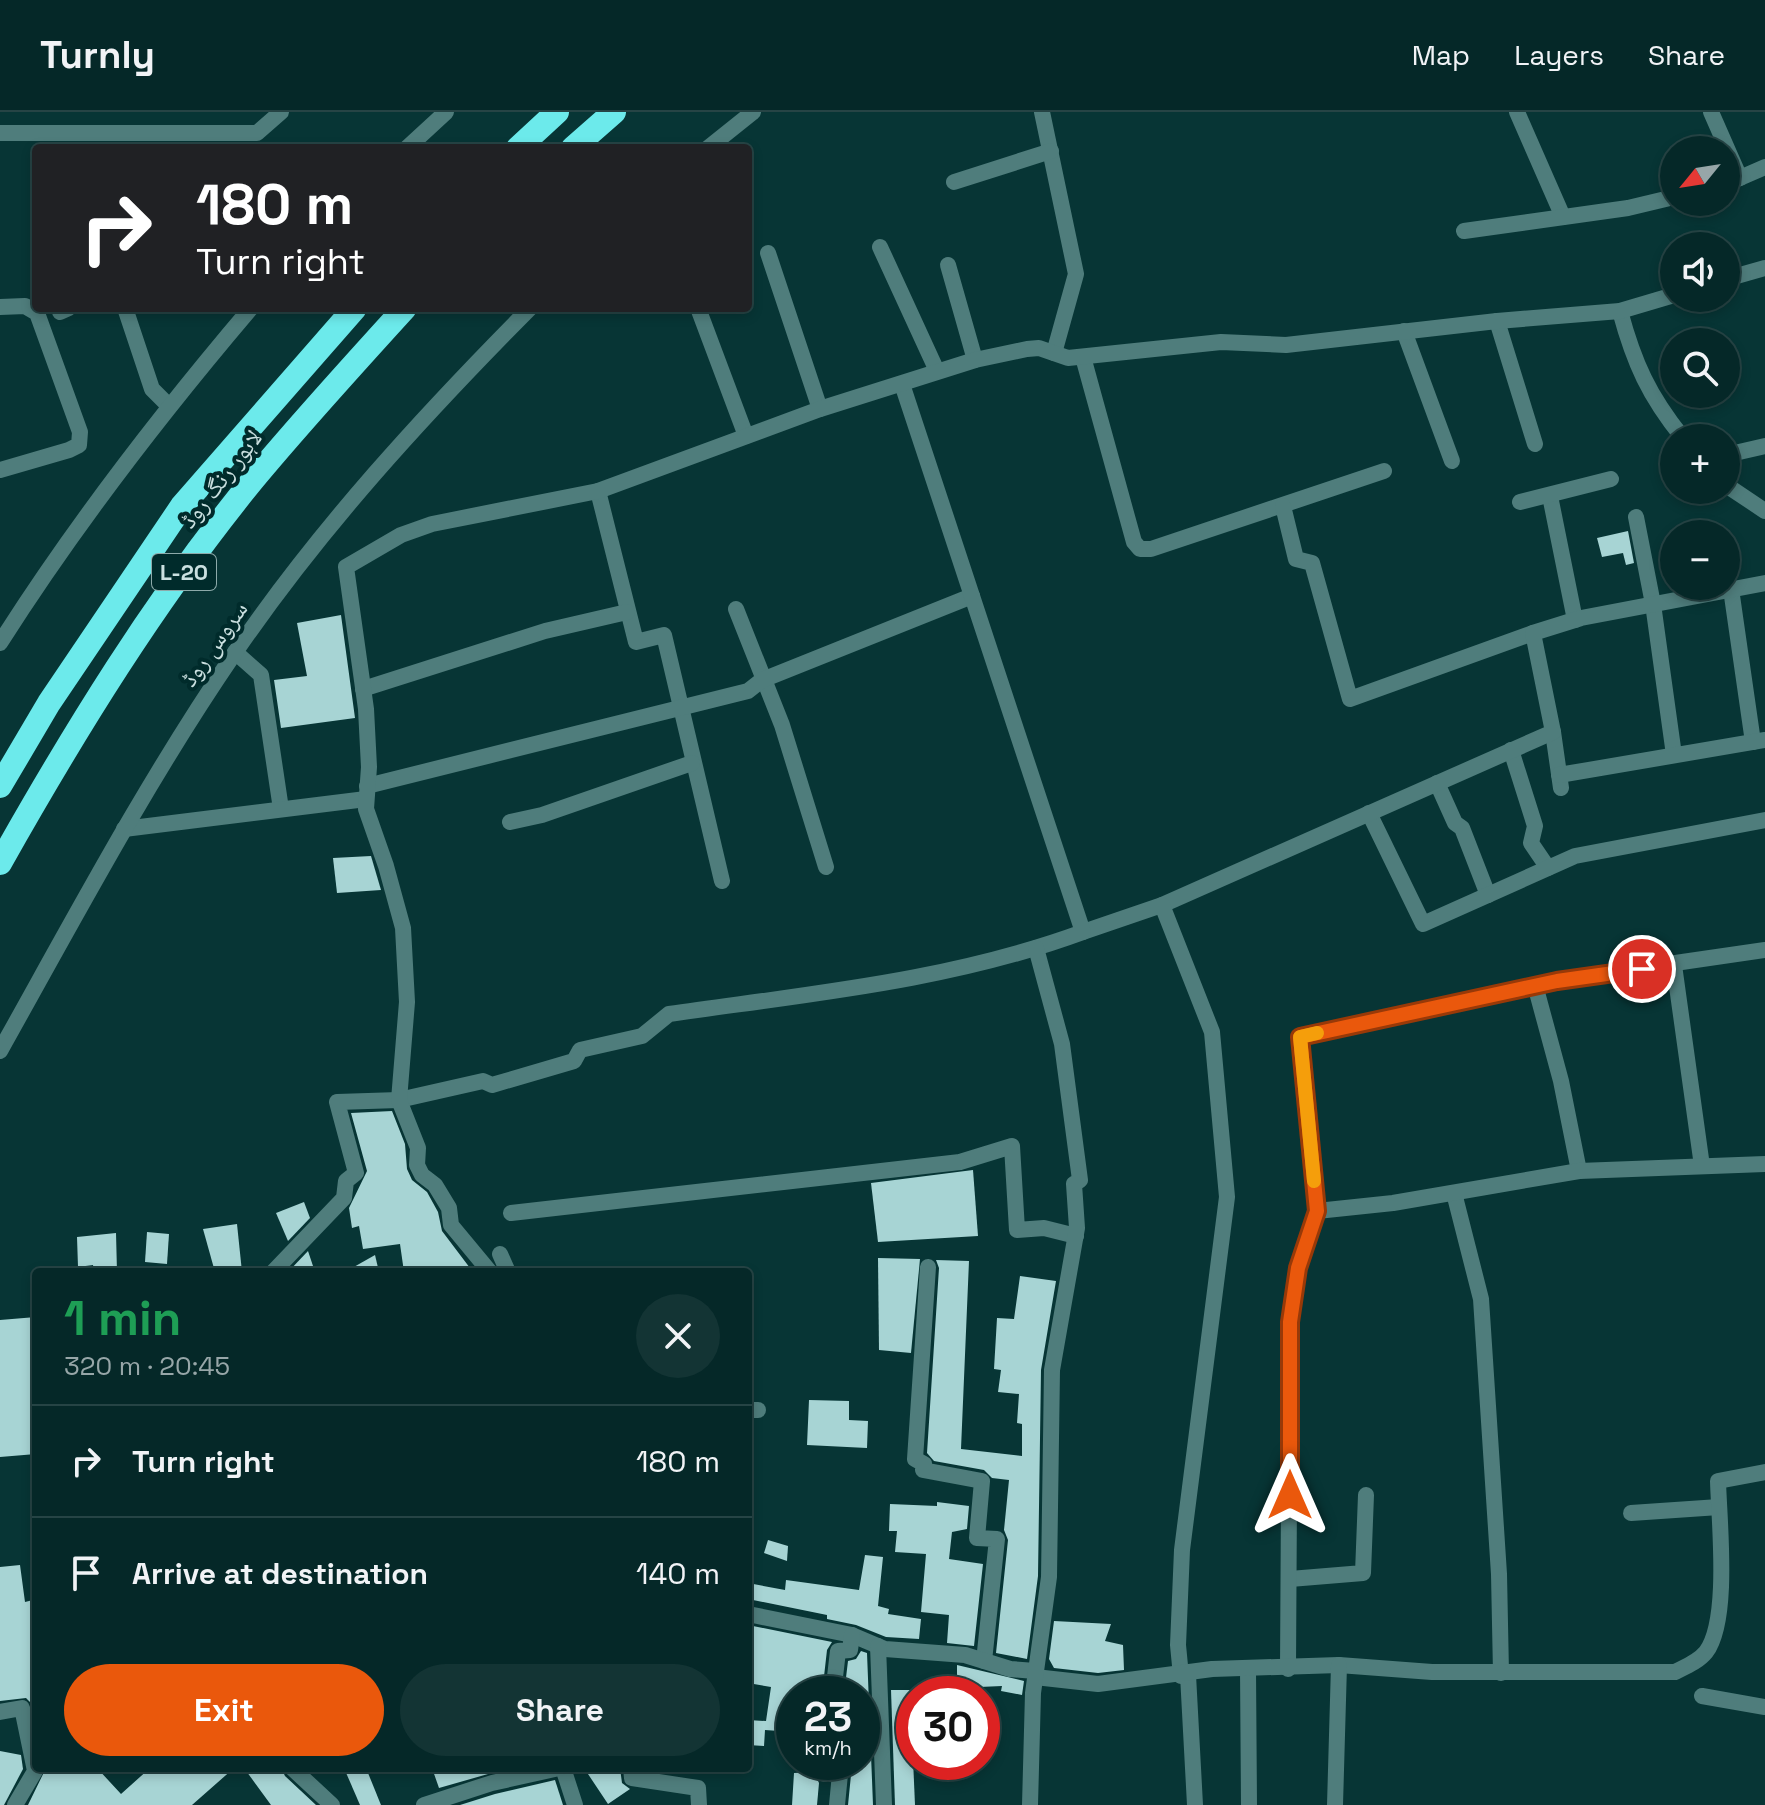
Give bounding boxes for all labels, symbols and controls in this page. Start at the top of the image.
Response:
text: Turnly [40,31,155,79]
text: Map [1412,37,1470,73]
text: Layers [1514,37,1604,73]
text: Share [1648,37,1725,73]
north arrow [1660,136,1740,216]
map controls [1660,136,1740,600]
text: 180 m [196,169,353,240]
icon: right [64,176,168,280]
button: sound [1660,232,1740,312]
text: Turn right [196,239,365,285]
button: search [1660,328,1740,408]
street label: لاہور رنگ روڈ [172,423,269,534]
button: + [1660,424,1740,504]
button: − [1660,520,1740,600]
road number: L-20 [152,554,216,590]
street label: سروس روڈ [173,595,254,693]
pin [1608,935,1676,1003]
icon: arrive [1620,947,1664,991]
text: 1 min [64,1288,181,1349]
button: close [636,1294,720,1378]
text: 320 m · 20:45 [64,1349,230,1383]
icon: right [64,1439,108,1483]
text: Turn right [132,1442,275,1481]
text: 180 m [636,1442,720,1481]
position arrow [1248,1453,1332,1537]
icon: arrive [64,1551,108,1595]
text: Arrive at destination [132,1554,428,1593]
text: 140 m [636,1554,720,1593]
button: Exit [64,1664,384,1756]
button: Share [400,1664,720,1756]
speed limit sign: 30 [896,1676,1000,1780]
text: 23 [804,1692,852,1743]
text: km/h [804,1735,852,1761]

